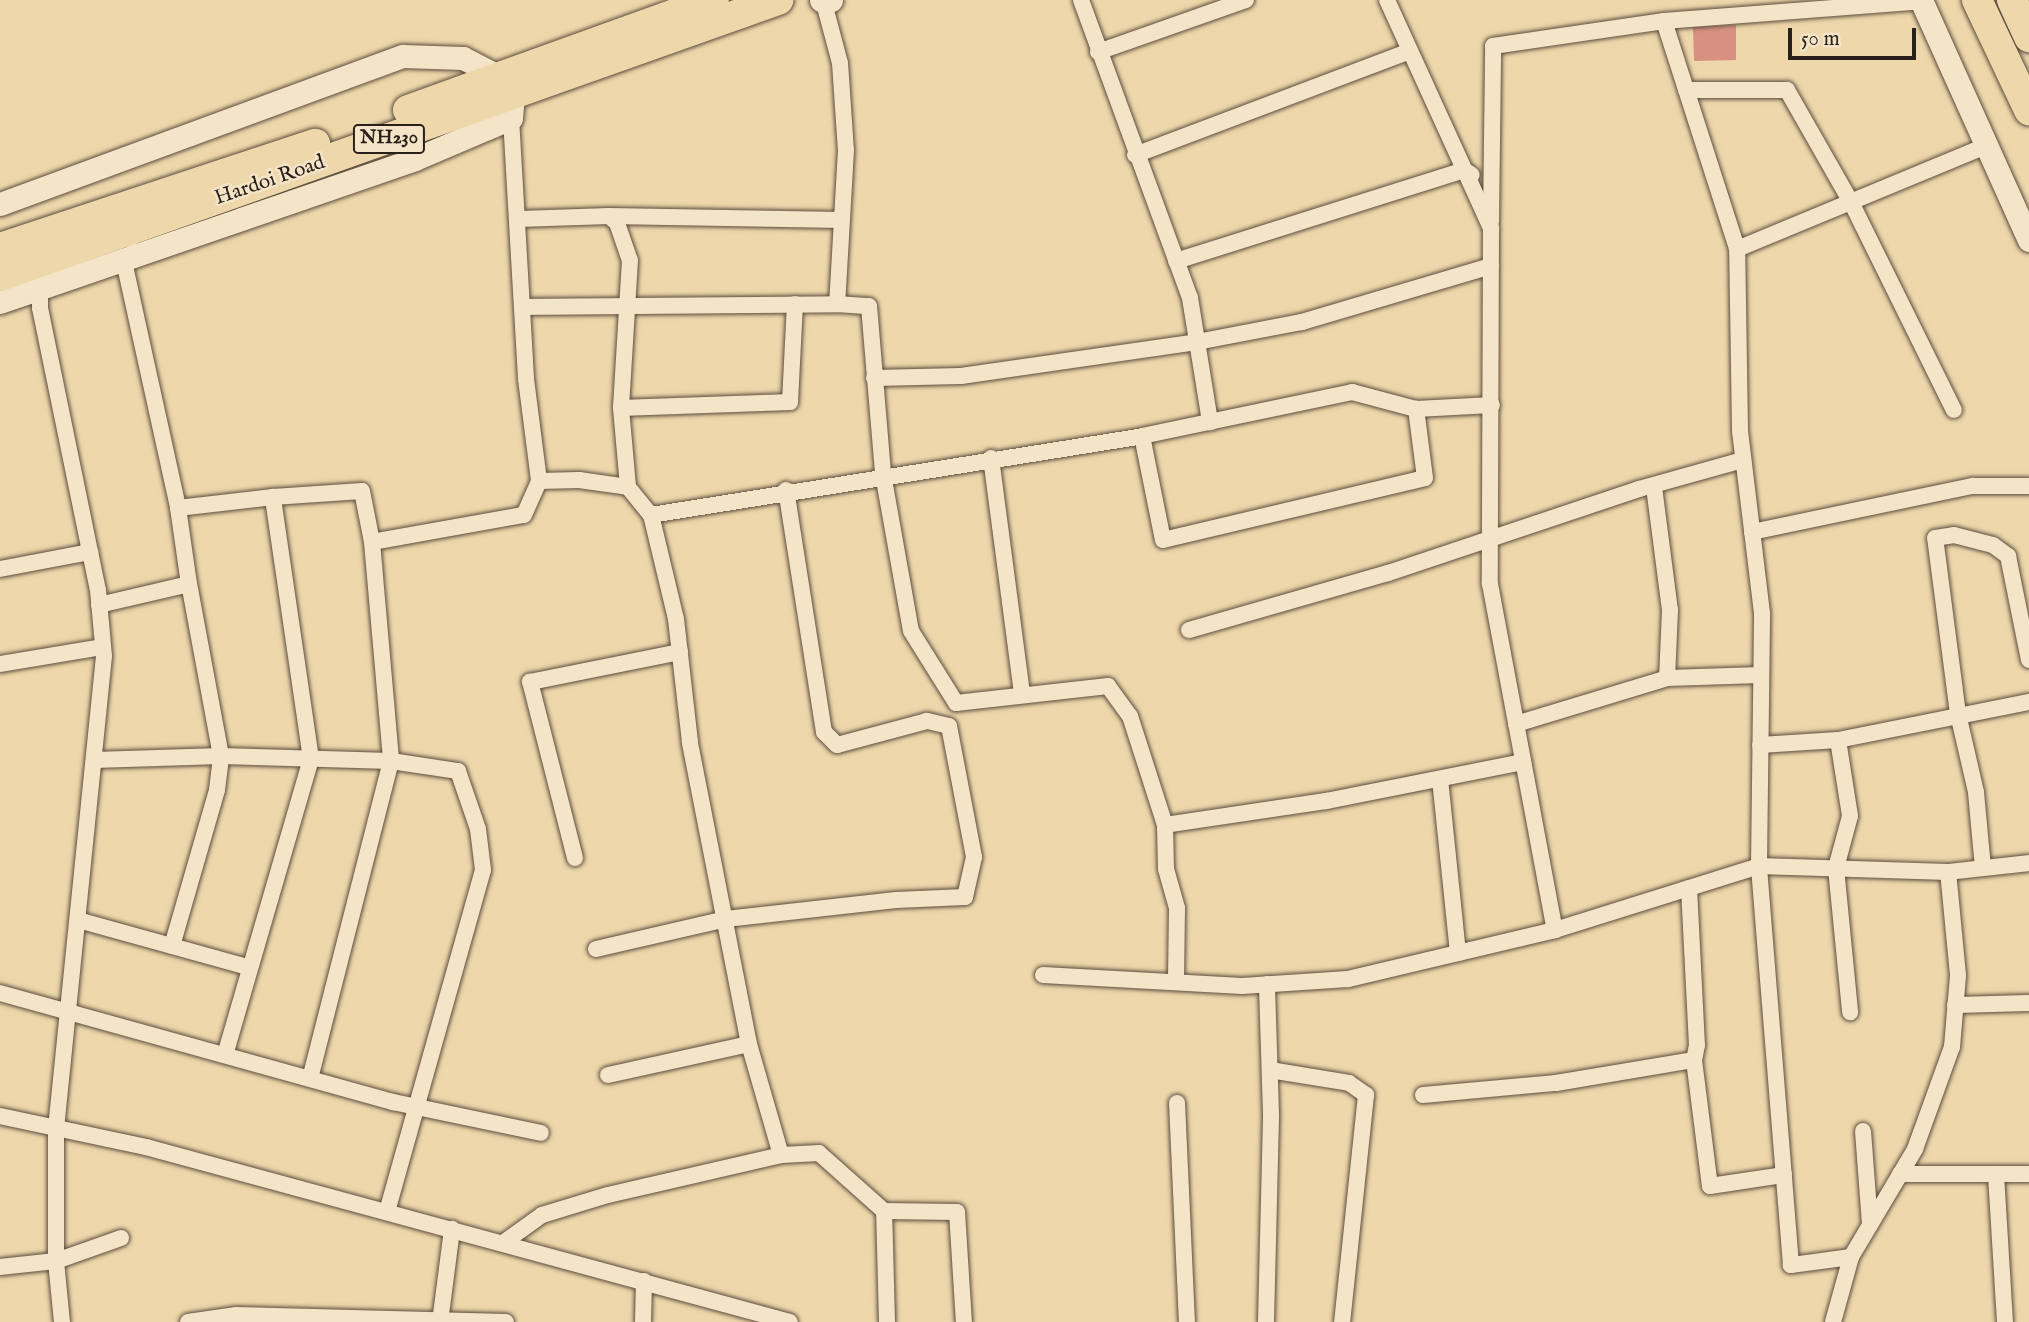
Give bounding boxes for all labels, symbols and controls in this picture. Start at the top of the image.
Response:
scale bar [1791,14,1919,58]
text: 50 m [1801,26,1840,53]
road number: NH230 [352,124,426,154]
street label: Hardoi Road [212,150,328,212]

